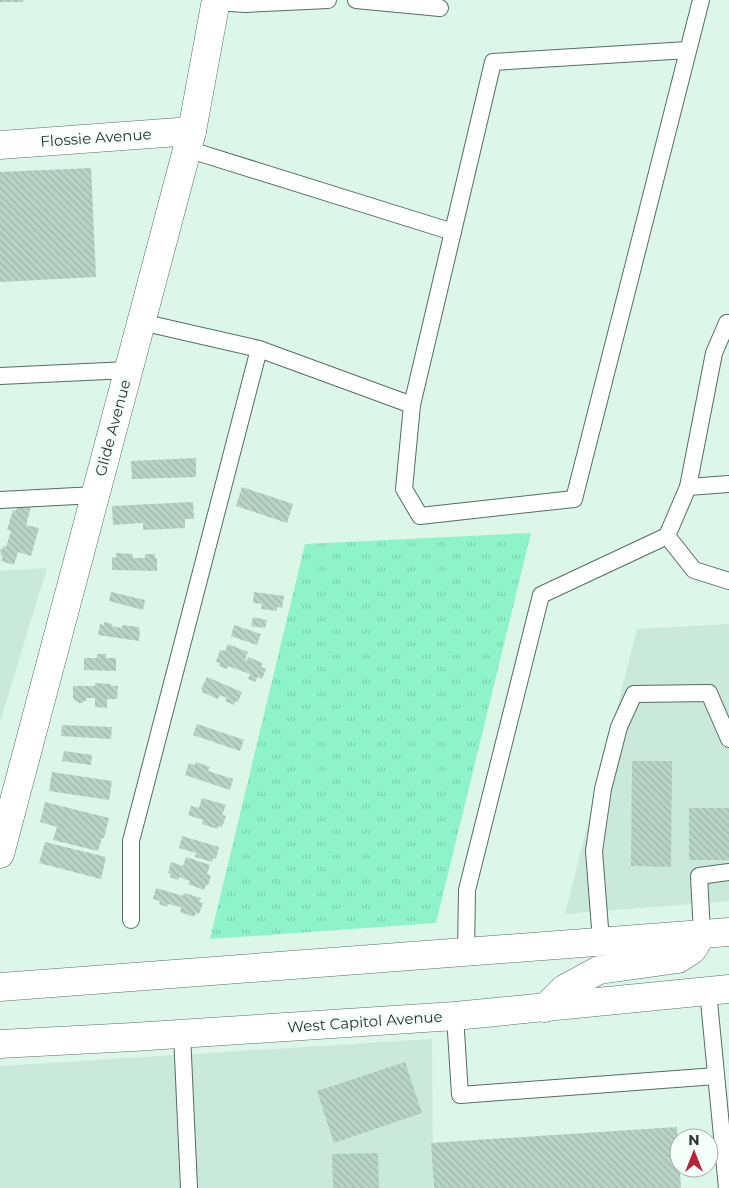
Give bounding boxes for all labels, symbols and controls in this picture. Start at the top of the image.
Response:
street label: Flossie Avenue [40,124,152,151]
street label: Glide Avenue [90,377,135,478]
street label: West Capitol Avenue [287,1007,443,1036]
north arrow [669,1128,719,1178]
text: N [688,1131,700,1149]

